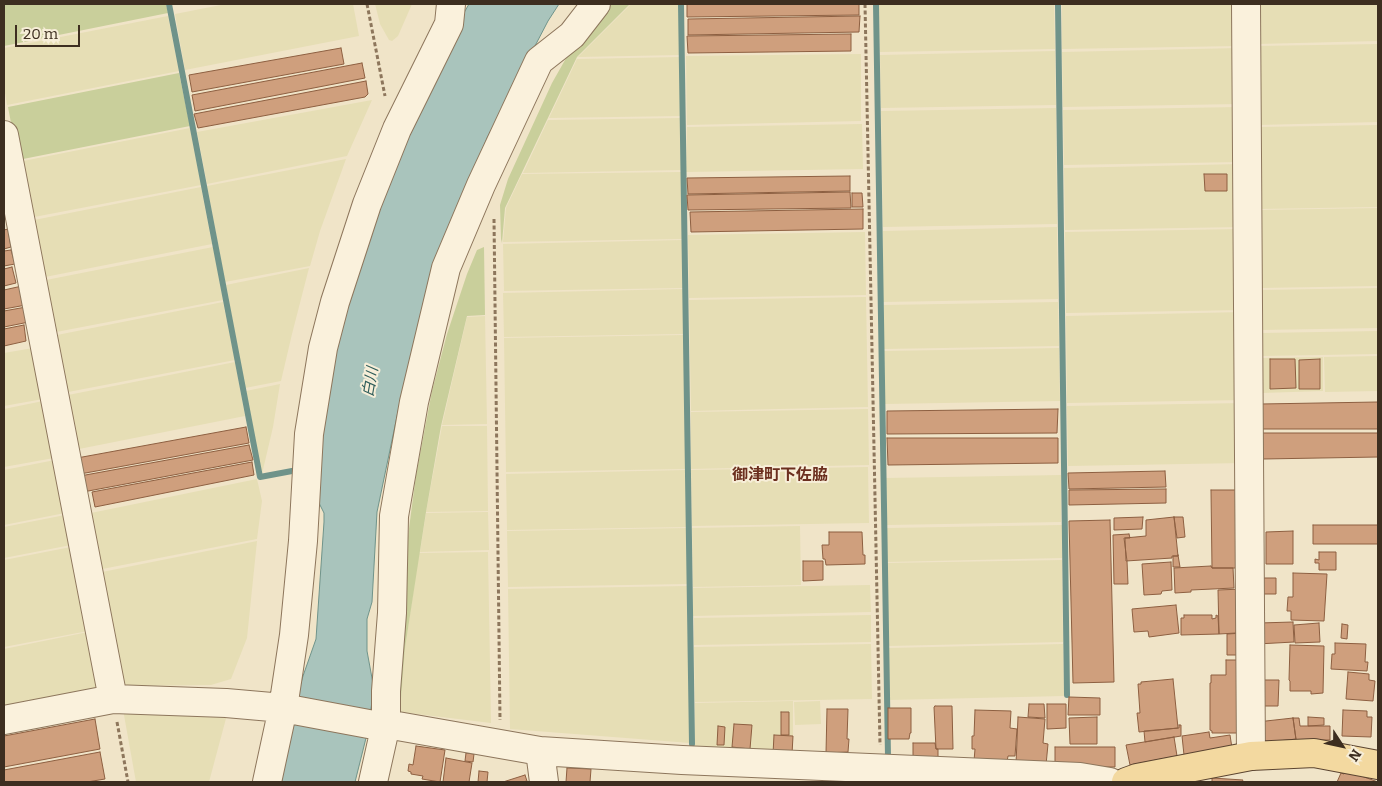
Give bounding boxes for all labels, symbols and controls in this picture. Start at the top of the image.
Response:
scale bar [18,15,82,47]
text: 20 m [23,25,58,43]
water label: 白川 [360,366,382,398]
district label: 御津町下佐脇 [732,466,828,486]
north arrow [1317,721,1367,771]
text: N [1345,746,1365,764]

